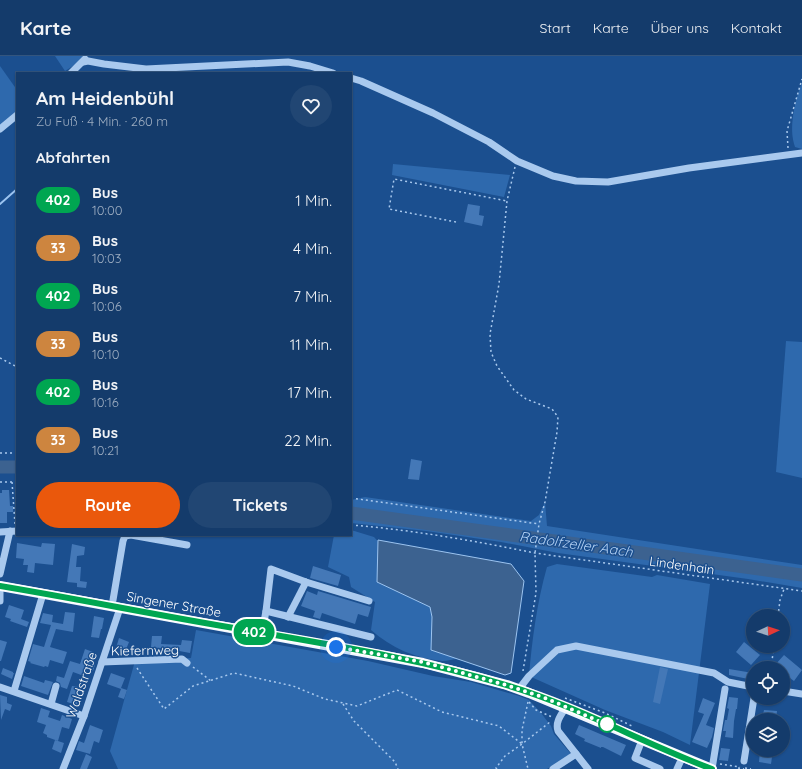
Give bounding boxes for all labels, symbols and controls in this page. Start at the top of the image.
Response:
text: Karte [20,16,72,40]
text: Start [539,19,571,37]
text: Karte [593,19,629,37]
text: Über uns [651,19,709,37]
text: Kontakt [731,19,782,37]
button: heart [290,85,332,127]
text: Am Heidenbühl [36,86,174,110]
text: Zu Fuß · 4 Min. · 260 m [36,113,168,129]
text: Abfahrten [36,148,110,167]
text: Bus [92,183,118,202]
text: 402 [46,191,70,209]
text: 1 Min. [295,191,332,210]
text: 10:00 [92,202,122,218]
text: Bus [92,231,118,250]
text: 33 [50,239,66,257]
text: 4 Min. [293,239,332,258]
text: 10:03 [92,250,122,266]
text: Bus [92,279,118,298]
text: 402 [46,287,70,305]
text: 7 Min. [293,287,332,306]
text: 10:06 [92,298,122,314]
text: Bus [92,327,118,346]
text: 33 [50,335,66,353]
text: 11 Min. [290,335,332,354]
text: 10:10 [92,346,120,362]
text: Bus [92,375,118,394]
text: 402 [46,383,70,401]
text: 17 Min. [288,383,332,402]
text: 10:16 [92,394,119,410]
text: Bus [92,423,118,442]
text: 33 [50,431,66,449]
text: 22 Min. [284,431,332,450]
text: 10:21 [92,442,119,458]
button: Route [36,482,180,528]
button: Tickets [188,482,332,528]
water label: Radolfzeller Aach [518,527,635,561]
street label: Lindenhain [648,553,716,577]
street label: Singener Straße [125,588,223,620]
north arrow [746,609,790,653]
map controls [746,609,790,757]
line badge: 402 [231,619,277,645]
text: 402 [242,623,266,641]
your location [326,637,346,657]
street label: Kiefernweg [111,641,179,659]
street label: Waldstraße [62,650,100,720]
button: locate [746,661,790,705]
button: layers [746,713,790,757]
unlabelled marker [598,715,616,733]

